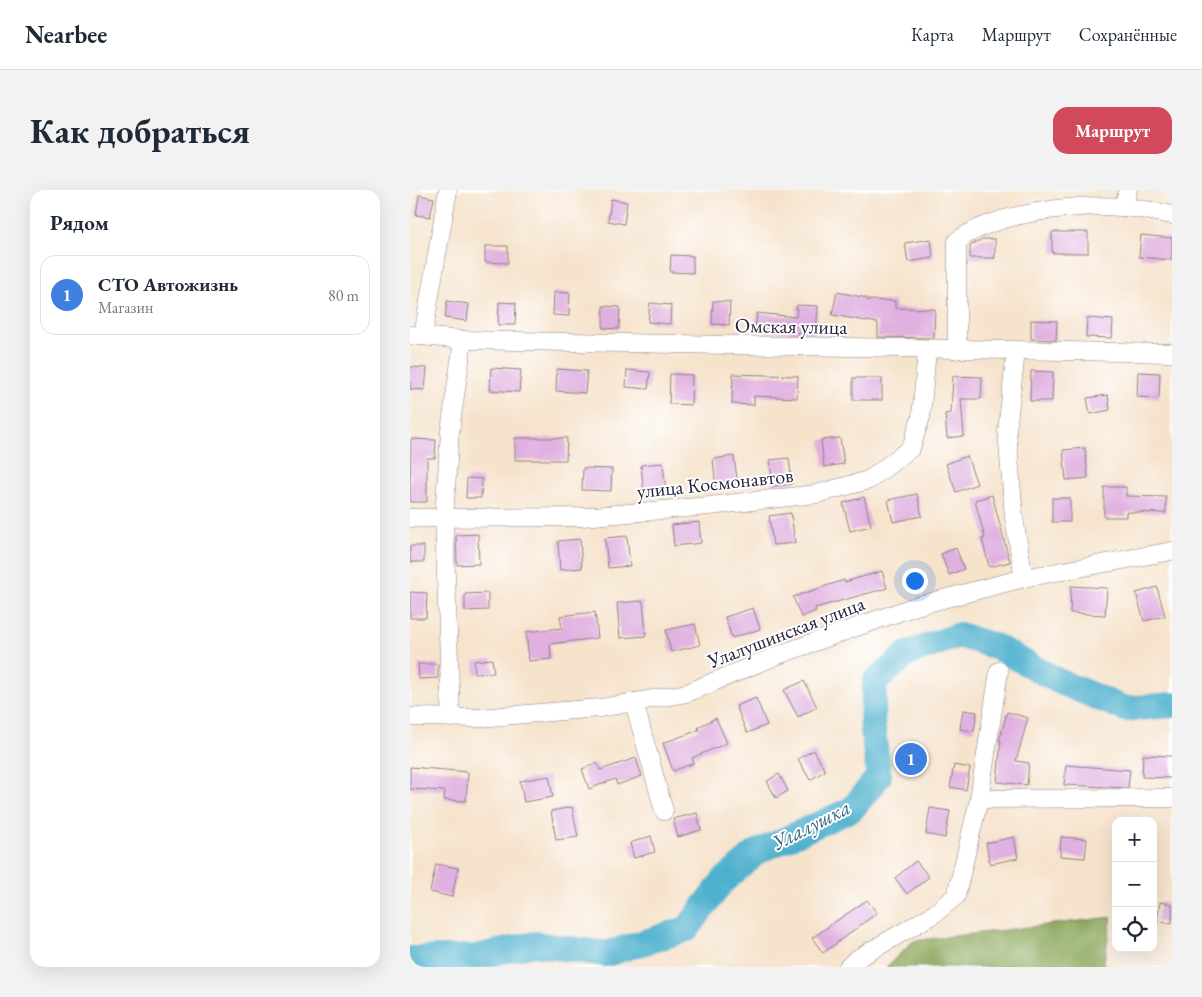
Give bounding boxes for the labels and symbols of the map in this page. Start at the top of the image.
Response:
street label: Омская улица [735,312,847,340]
street label: улица Космонавтов [635,462,795,504]
your location [902,568,928,594]
street label: Улалушинская улица [703,590,868,674]
pin: 1 [895,740,927,778]
water label: Улалушка [767,793,855,856]

